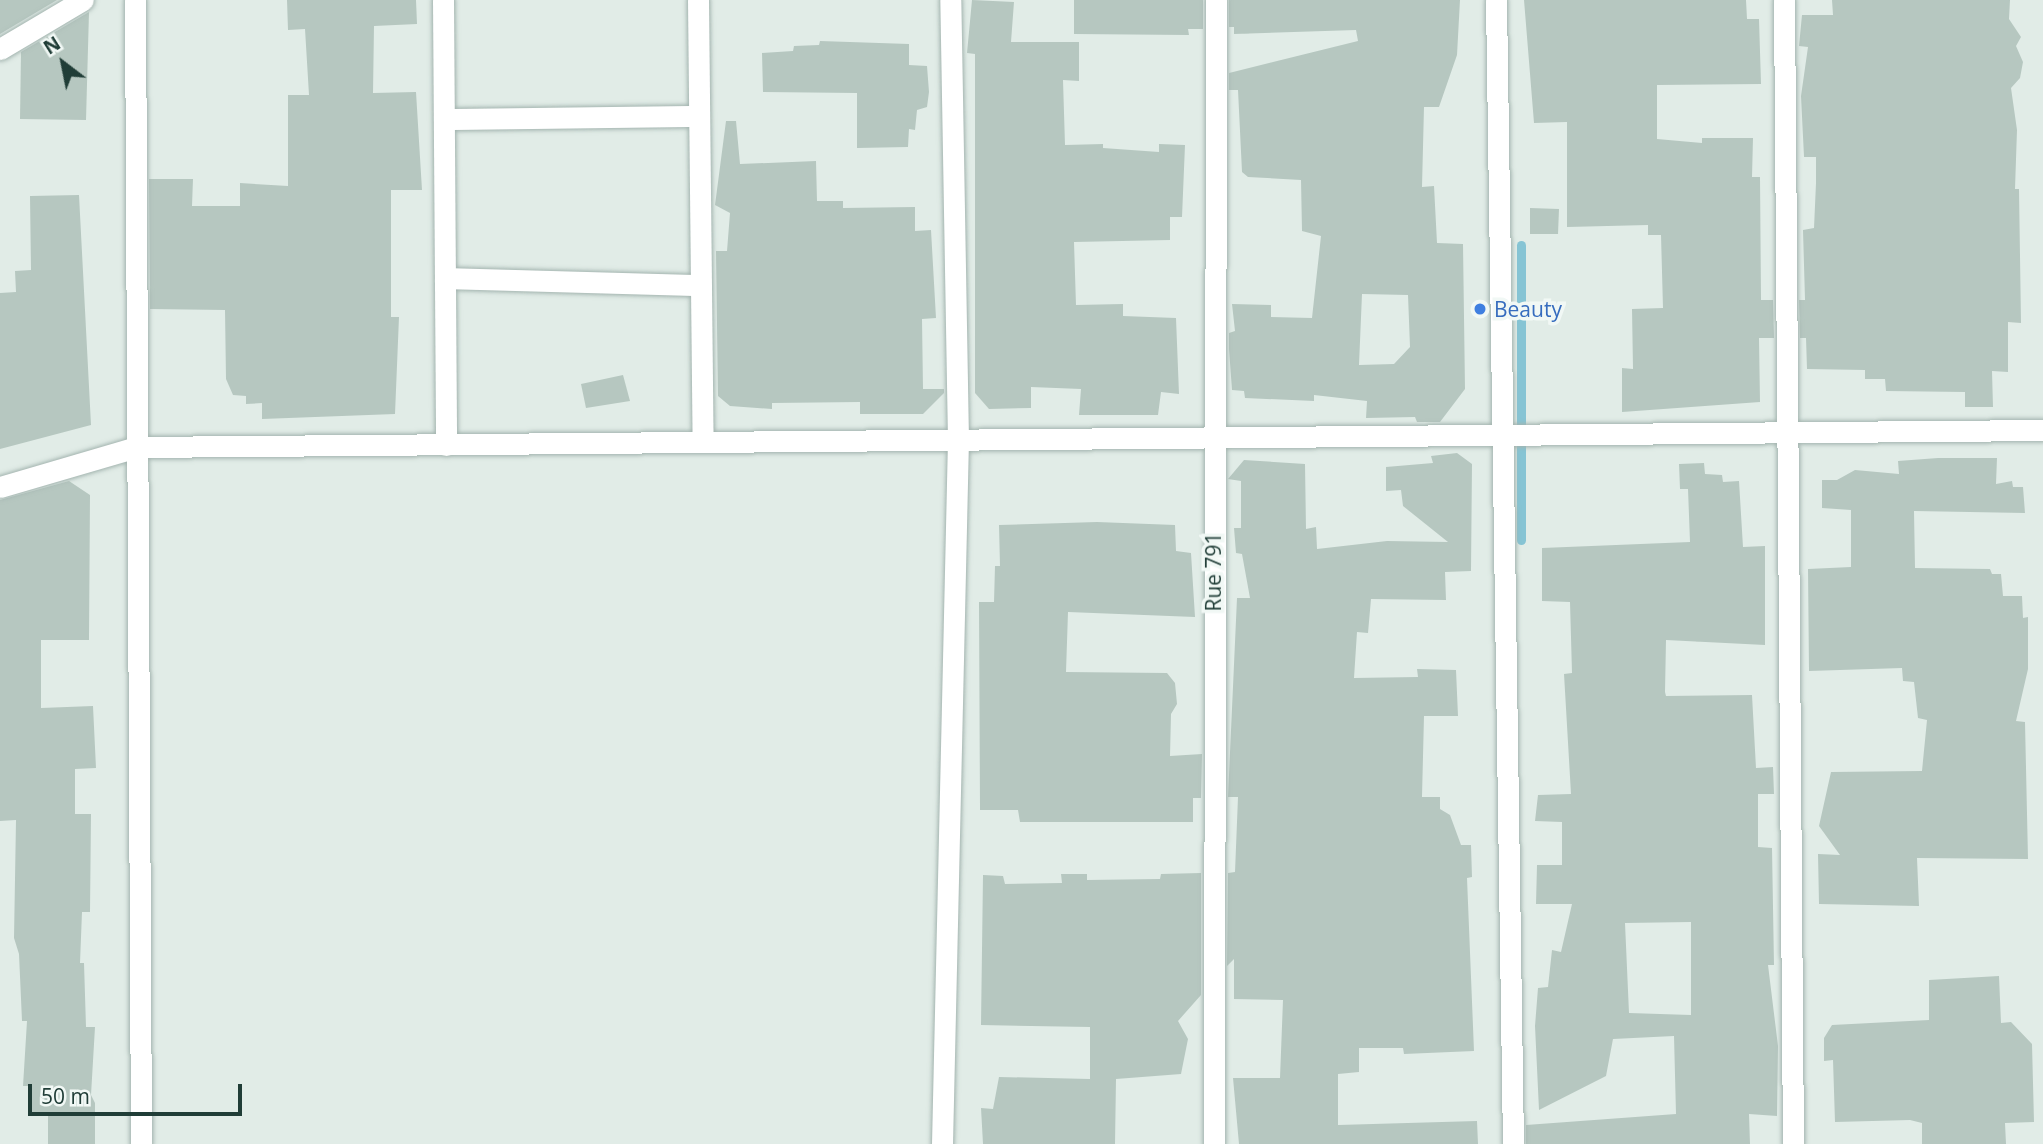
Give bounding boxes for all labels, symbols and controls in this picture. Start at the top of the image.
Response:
north arrow [28,28,98,98]
text: N [38,30,65,60]
place label: Beauty [1494,296,1562,322]
marker: Beauty [1472,301,1488,317]
street label: Rue 791 [1200,532,1226,612]
scale bar [32,1070,245,1114]
text: 50 m [41,1082,90,1110]

